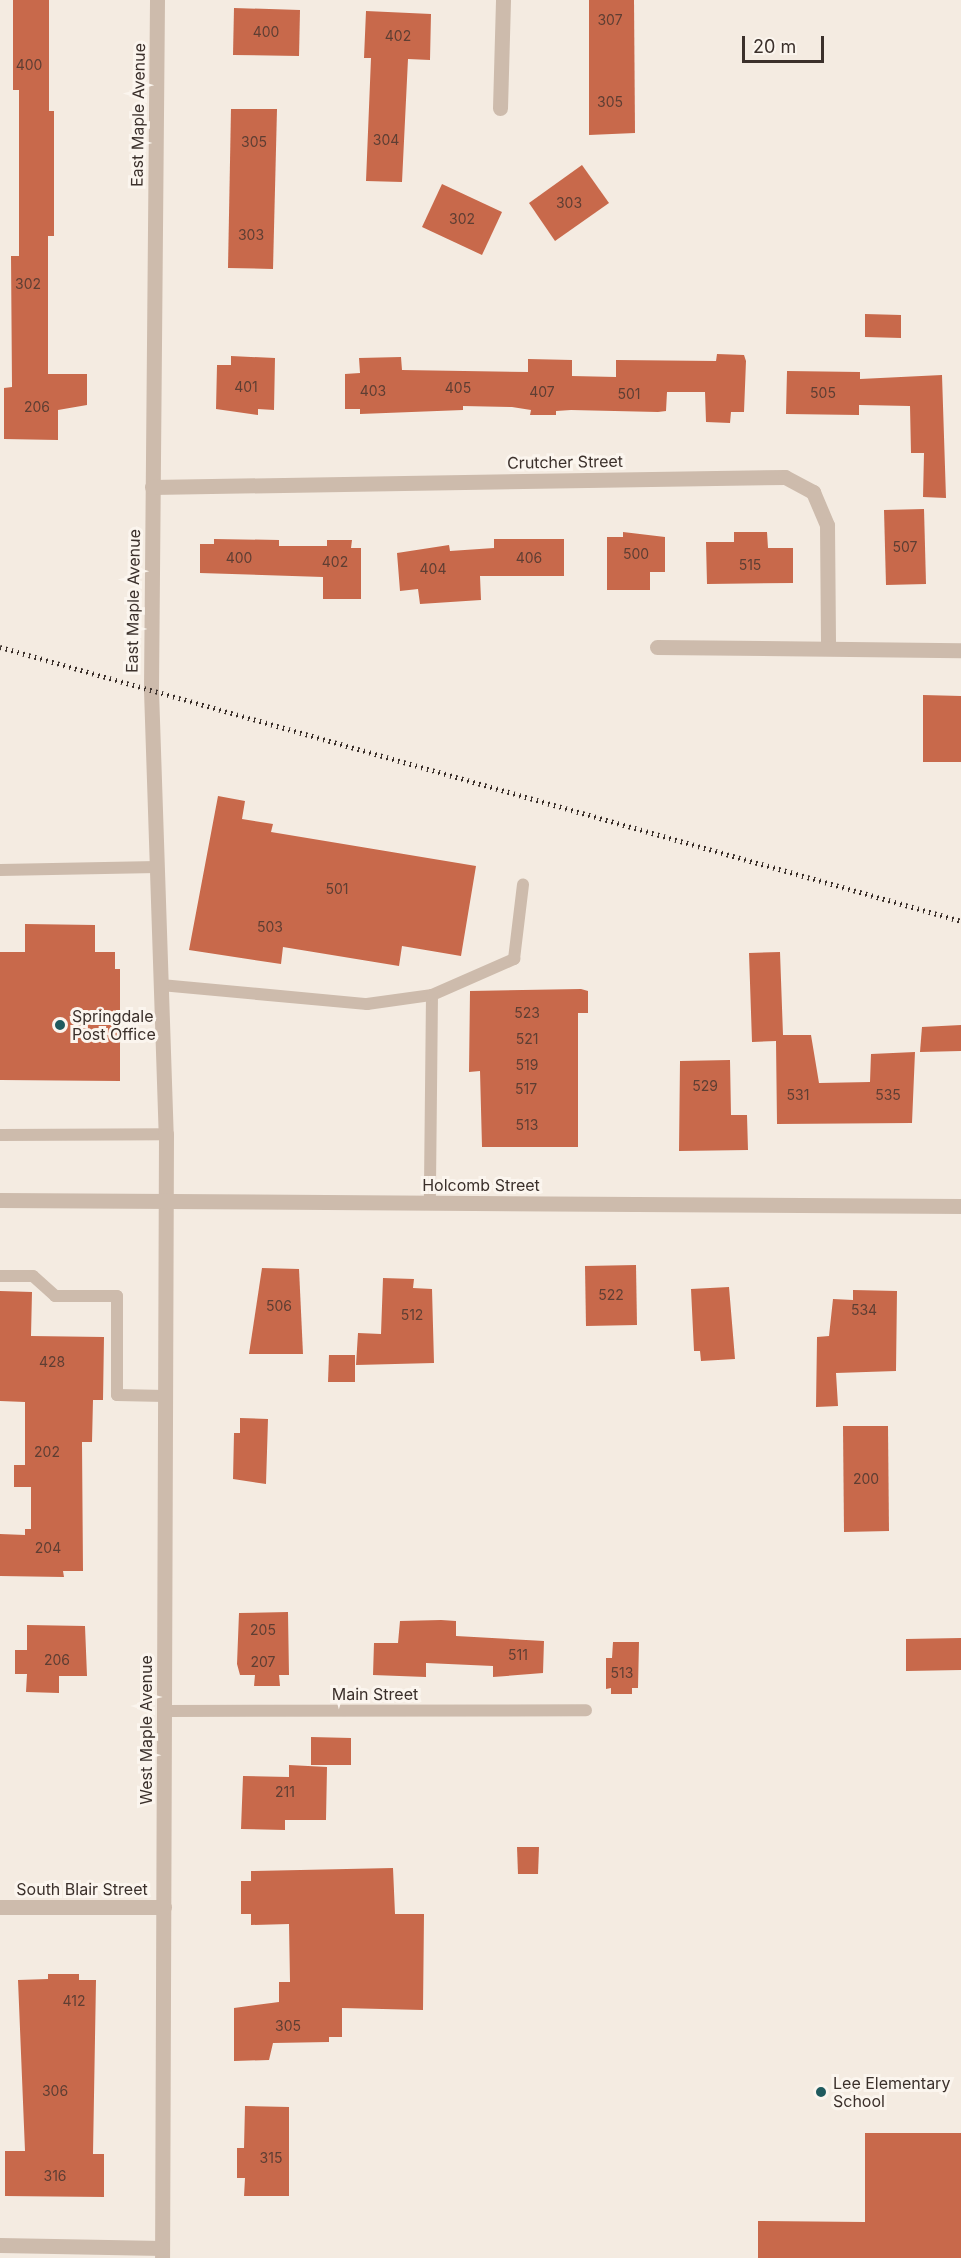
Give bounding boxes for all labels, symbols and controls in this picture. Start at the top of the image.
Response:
house number: 307 [597,12,623,28]
house number: 400 [253,24,279,40]
scale bar [745,24,828,62]
house number: 402 [385,28,411,44]
text: 20 m [753,36,796,57]
street label: East Maple Avenue [127,43,149,187]
house number: 400 [16,57,42,73]
house number: 305 [597,94,623,110]
house number: 304 [373,132,399,148]
house number: 305 [241,134,267,150]
house number: 303 [556,195,582,211]
house number: 302 [449,211,475,227]
house number: 303 [238,227,264,243]
house number: 302 [15,276,41,292]
house number: 401 [234,379,258,395]
house number: 405 [445,380,471,396]
house number: 403 [360,383,386,399]
house number: 407 [529,384,555,400]
house number: 505 [810,385,836,401]
house number: 501 [617,386,641,402]
house number: 206 [24,399,50,415]
street label: Crutcher Street [507,451,623,473]
street label: East Maple Avenue [122,529,144,673]
house number: 507 [893,539,917,555]
house number: 500 [623,546,649,562]
house number: 400 [226,550,252,566]
house number: 406 [516,550,542,566]
house number: 402 [322,554,348,570]
house number: 515 [739,557,761,573]
house number: 404 [420,561,446,577]
house number: 501 [325,881,349,897]
house number: 503 [257,919,283,935]
house number: 523 [514,1005,540,1021]
place label: Springdale Post Office [72,1006,156,1044]
marker: Springdale Post Office [53,1018,67,1032]
house number: 521 [516,1031,538,1047]
house number: 519 [516,1057,538,1073]
house number: 529 [692,1078,718,1094]
house number: 517 [515,1081,537,1097]
house number: 531 [787,1087,809,1103]
house number: 535 [875,1087,901,1103]
house number: 513 [516,1117,538,1133]
street label: Holcomb Street [422,1175,540,1195]
house number: 522 [598,1287,624,1303]
house number: 506 [266,1298,292,1314]
house number: 534 [851,1302,877,1318]
house number: 512 [401,1307,423,1323]
house number: 428 [39,1354,65,1370]
house number: 202 [34,1444,60,1460]
house number: 200 [853,1471,879,1487]
house number: 204 [35,1540,61,1556]
house number: 205 [250,1622,276,1638]
house number: 511 [508,1647,528,1663]
house number: 206 [44,1652,70,1668]
house number: 207 [250,1654,276,1670]
street label: West Maple Avenue [136,1655,156,1805]
house number: 513 [611,1665,633,1681]
street label: Main Street [332,1684,418,1704]
house number: 211 [275,1784,295,1800]
street label: South Blair Street [16,1879,148,1899]
house number: 412 [62,1993,86,2009]
house number: 305 [275,2018,301,2034]
place label: Lee Elementary School [833,2073,950,2111]
house number: 306 [42,2083,68,2099]
marker: Lee Elementary School [814,2085,828,2099]
house number: 315 [260,2150,282,2166]
house number: 316 [43,2168,67,2184]

